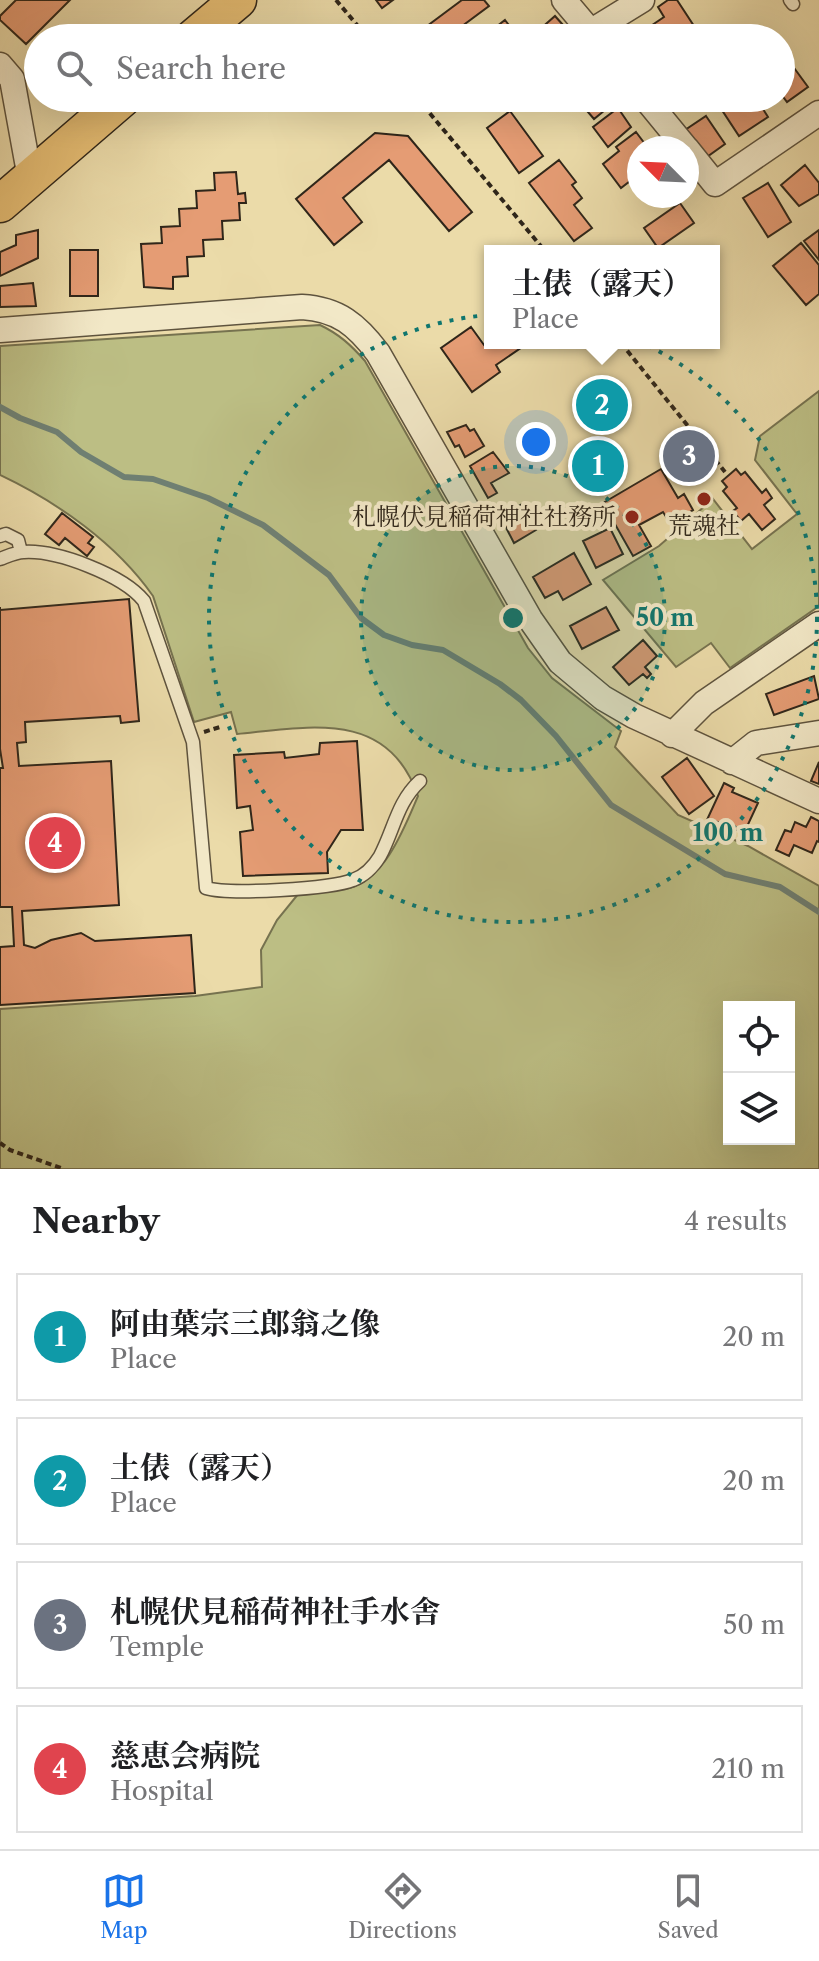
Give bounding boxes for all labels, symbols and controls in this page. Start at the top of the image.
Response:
search box [24,24,795,112]
icon: search [52,46,96,90]
text: Search here [116,50,286,87]
north arrow [627,136,699,208]
popup [484,245,720,349]
text: 土俵（露天） [512,265,692,302]
text: Place [512,303,579,335]
pin: 2 [576,375,628,435]
your location [516,422,556,462]
pin: 3 [663,426,715,486]
pin: 1 [572,436,624,496]
marker: 荒魂社 [695,490,713,508]
place label: 札幌伏見稲荷神社社務所 [352,502,616,531]
marker: 札幌伏見稲荷神社社務所 [623,508,641,526]
place label: 荒魂社 [668,511,740,540]
text: 50 m [636,603,694,632]
centre of rings [499,604,527,632]
pin: 4 [29,813,81,873]
text: 100 m [692,818,764,847]
map controls [723,1001,795,1145]
button: locate [723,1001,795,1073]
button: layers [723,1073,795,1145]
text: Nearby [32,1200,160,1242]
text: 4 results [684,1205,787,1237]
text: 阿由葉宗三郎翁之像 [110,1305,380,1342]
text: 1 [54,1321,66,1353]
text: 20 m [722,1321,785,1353]
text: Place [110,1343,177,1375]
text: 土俵（露天） [110,1449,290,1486]
text: 2 [52,1465,68,1497]
text: 20 m [722,1465,785,1497]
text: Place [110,1487,177,1519]
text: 札幌伏見稲荷神社手水舎 [110,1593,440,1630]
text: 3 [53,1609,67,1641]
text: 50 m [723,1609,785,1641]
text: Temple [110,1631,204,1663]
text: 慈恵会病院 [110,1737,260,1774]
text: 4 [52,1753,68,1785]
text: 210 m [712,1753,785,1785]
text: Hospital [110,1775,214,1807]
tab: Map [100,1869,148,1944]
tab: Directions [348,1869,457,1944]
tab: Saved [658,1869,719,1944]

